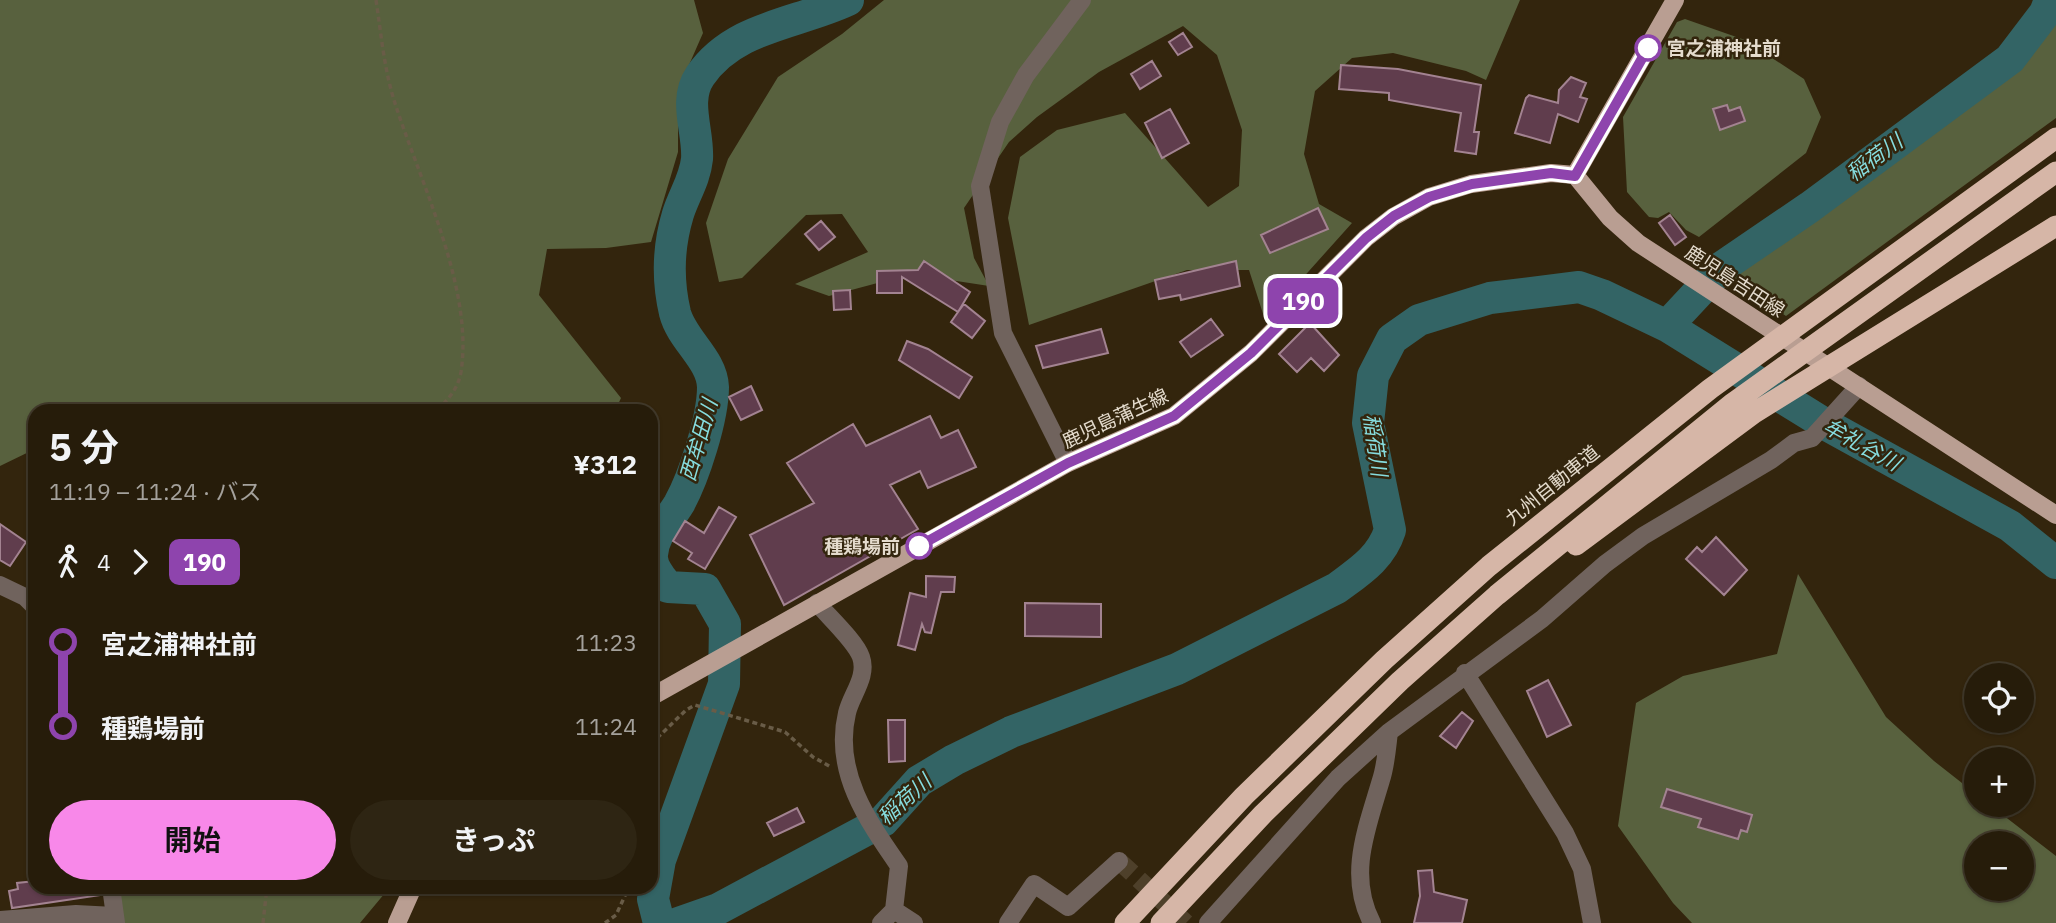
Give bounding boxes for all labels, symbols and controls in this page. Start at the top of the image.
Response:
marker: 宮之浦神社前 [1635,35,1661,61]
place label: 宮之浦神社前 [1667,36,1781,60]
water label: 稲荷川 [1840,126,1909,187]
street label: 鹿児島吉田線 [1681,240,1789,322]
line badge: 190 [1263,278,1343,324]
text: 190 [1281,285,1325,317]
street label: 鹿児島蒲生線 [1058,383,1172,453]
water label: 西牟田川 [673,394,724,484]
water label: 牟礼谷川 [1818,411,1907,478]
water label: 稲荷川 [1358,412,1395,480]
text: 5 分 [49,422,119,471]
street label: 九州自動車道 [1500,440,1604,530]
text: ¥312 [573,447,637,481]
text: 11:19 – 11:24 · バス [49,476,262,506]
marker: 種鶏場前 [906,533,932,559]
place label: 種鶏場前 [824,534,900,558]
icon: walk [49,543,87,581]
icon: forward [121,543,159,581]
text: 190 [183,546,226,578]
text: 4 [97,547,111,577]
text: 宮之浦神社前 [101,627,257,661]
text: 11:23 [575,627,637,657]
map controls [1964,663,2034,901]
button: locate [1964,663,2034,733]
text: 種鶏場前 [101,711,205,745]
text: 11:24 [575,711,637,741]
button: + [1964,747,2034,817]
water label: 稲荷川 [871,766,938,830]
button: 開始 [49,800,336,880]
button: きっぷ [350,800,637,880]
button: − [1964,831,2034,901]

